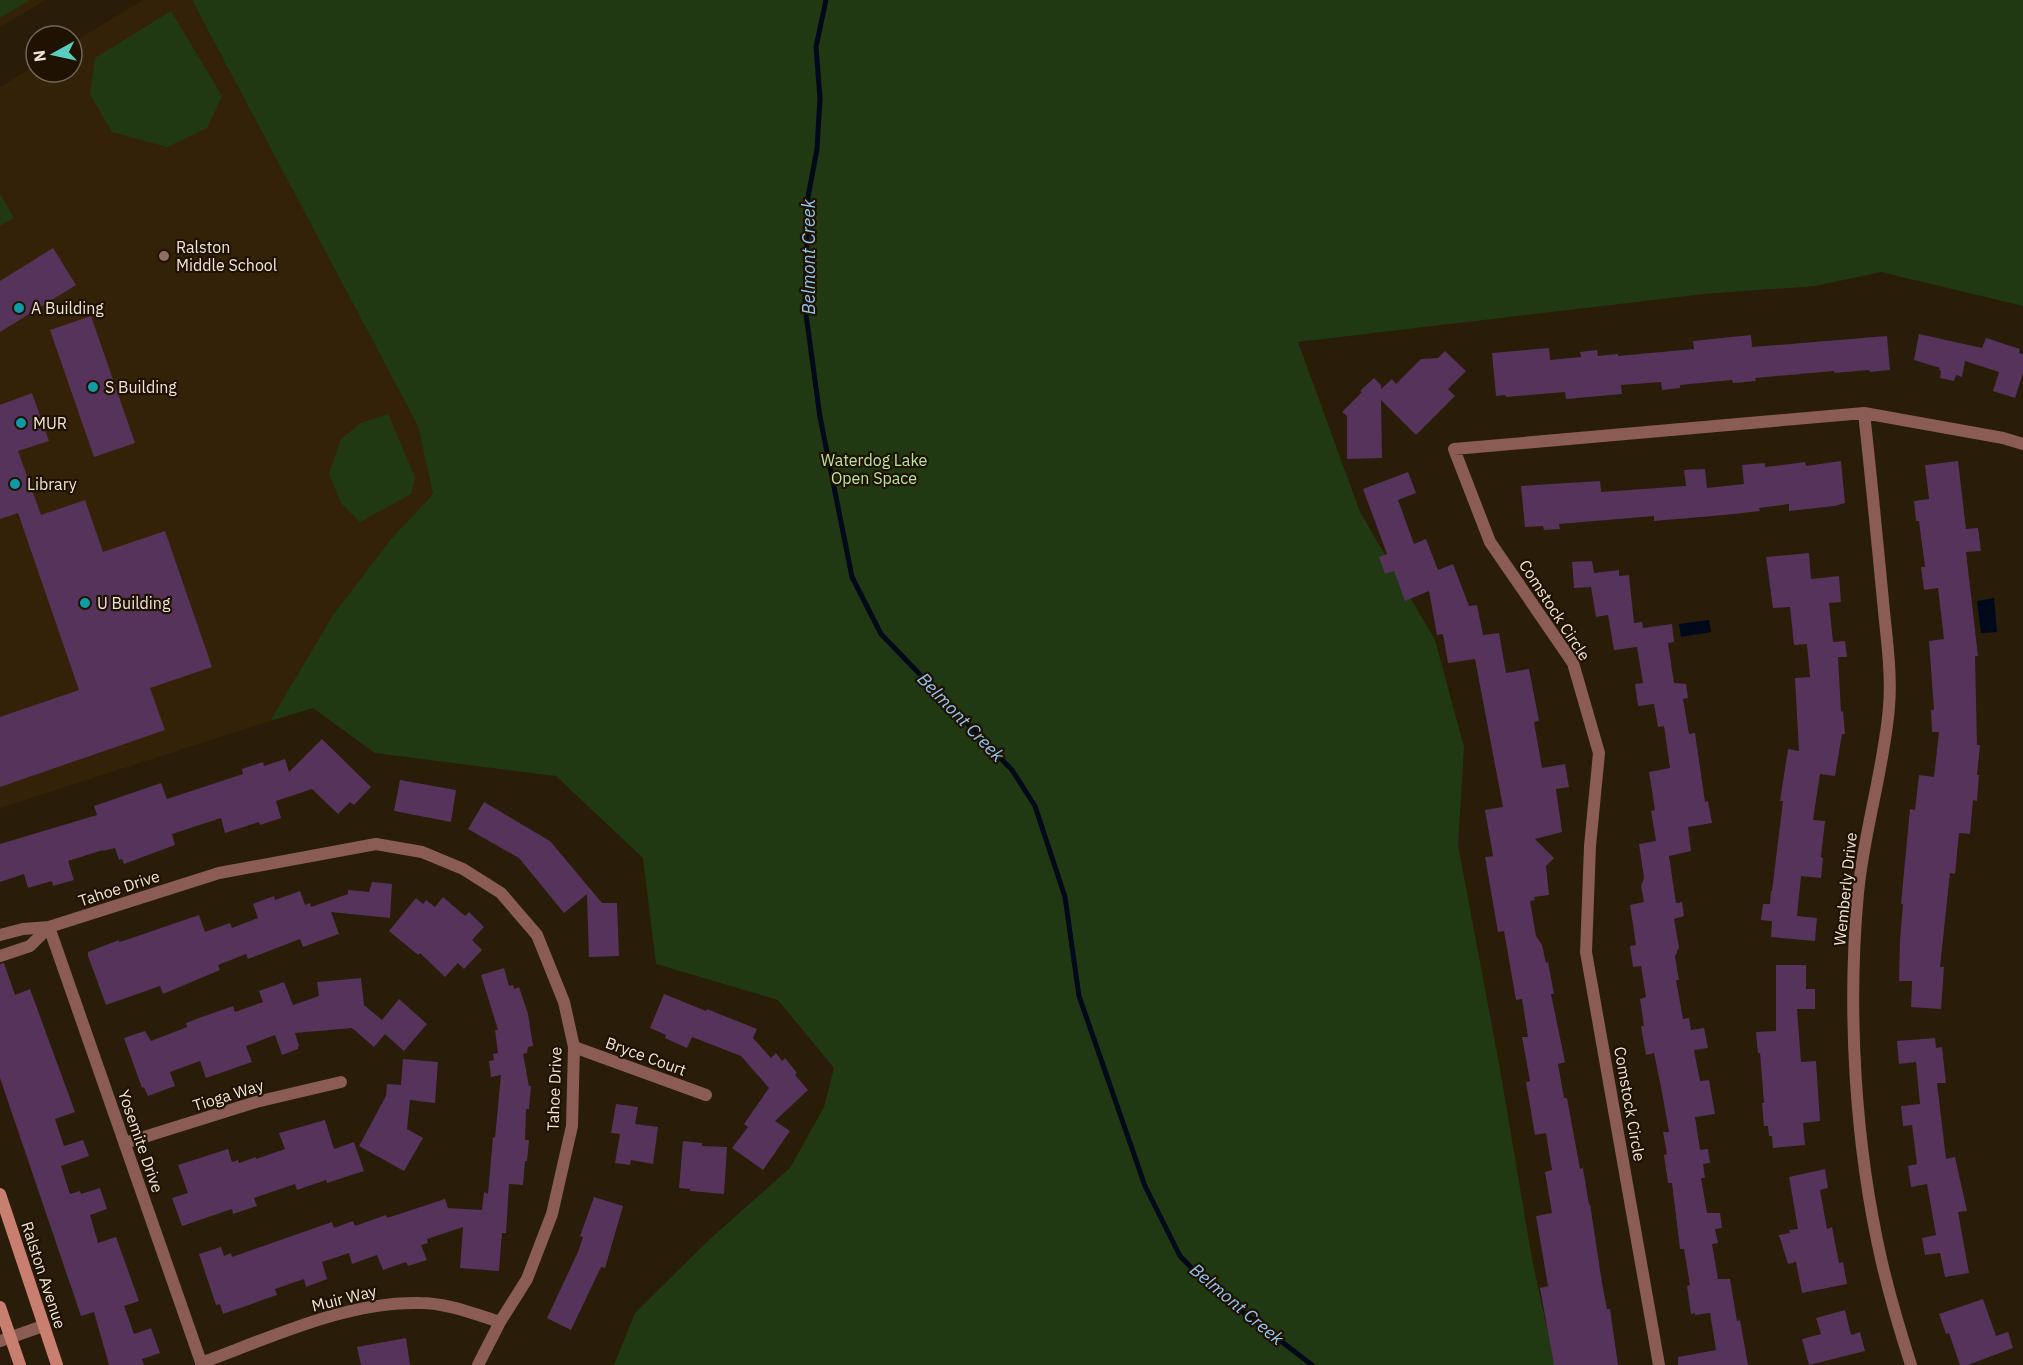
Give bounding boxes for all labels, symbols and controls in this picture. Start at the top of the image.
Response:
north arrow [24,24,84,84]
text: N [28,49,50,63]
water label: Belmont Creek [797,199,820,315]
place label: Ralston Middle School [176,237,277,275]
marker: Ralston Middle School [157,249,171,263]
place label: A Building [31,298,104,318]
marker: A Building [12,301,26,315]
place label: S Building [105,377,177,397]
marker: S Building [86,380,100,394]
place label: MUR [33,413,67,433]
marker: MUR [14,416,28,430]
park label: Waterdog Lake Open Space [821,450,928,488]
place label: Library [27,474,77,494]
marker: Library [8,477,22,491]
street label: Comstock Circle [1515,556,1595,664]
place label: U Building [97,593,171,613]
marker: U Building [78,596,92,610]
water label: Belmont Creek [913,667,1010,767]
street label: Wemberly Drive [1829,831,1861,947]
street label: Tahoe Drive [76,865,162,911]
street label: Bryce Court [603,1032,689,1080]
street label: Comstock Circle [1610,1045,1650,1163]
street label: Tahoe Drive [543,1046,565,1131]
street label: Tioga Way [190,1075,266,1115]
street label: Yosemite Drive [114,1087,168,1195]
street label: Ralston Avenue [17,1219,71,1331]
water label: Belmont Creek [1185,1258,1289,1350]
street label: Muir Way [309,1280,379,1316]

